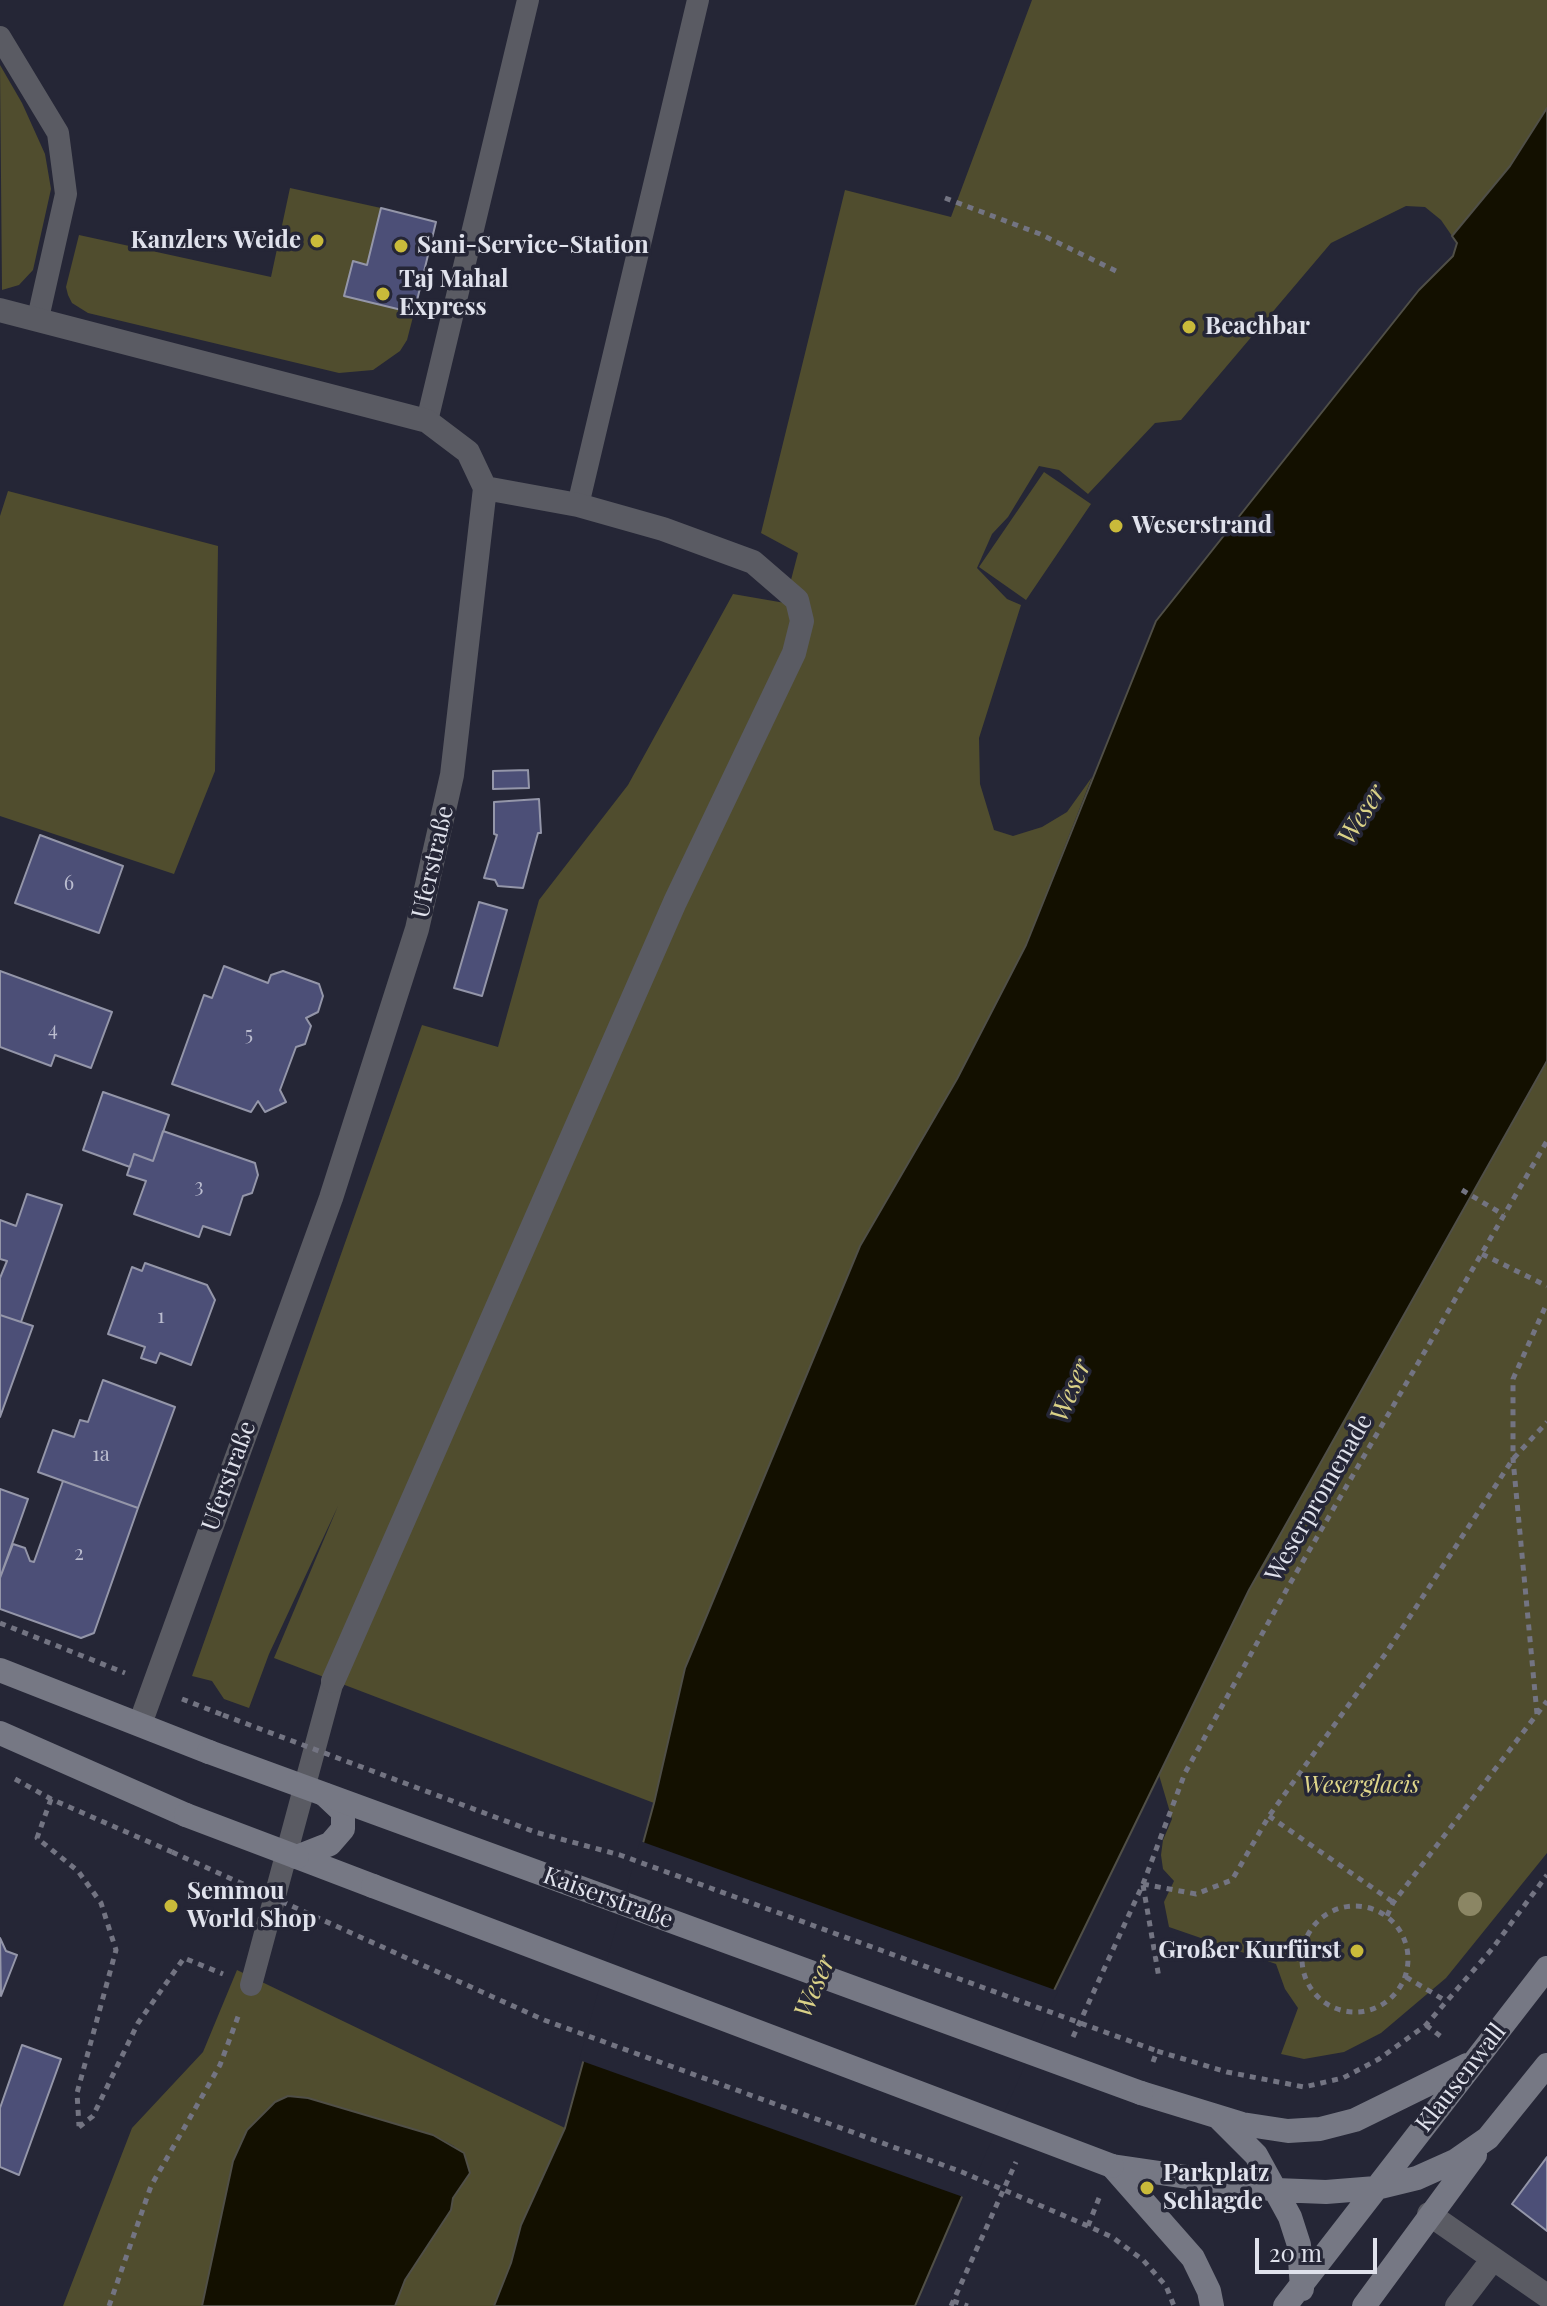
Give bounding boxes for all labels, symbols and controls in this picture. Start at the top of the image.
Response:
place label: Kanzlers Weide [131,227,301,255]
marker: Kanzlers Weide [308,232,326,250]
place label: Sani-Service-Station [417,232,649,260]
marker: Sani-Service-Station [392,237,410,255]
place label: Taj Mahal Express [399,266,509,322]
marker: Taj Mahal Express [374,285,392,303]
place label: Beachbar [1205,313,1310,341]
marker: Beachbar [1180,318,1198,336]
place label: Weserstrand [1132,512,1272,540]
marker: Weserstrand [1107,517,1125,535]
water label: Weser [1331,779,1393,851]
street label: Uferstraße [406,803,460,921]
house number: 6 [64,872,74,896]
house number: 4 [48,1018,58,1042]
house number: 5 [245,1023,253,1047]
house number: 3 [194,1175,204,1199]
house number: 1 [157,1305,165,1329]
water label: Weser [1044,1355,1098,1427]
street label: Weserpromenade [1259,1409,1379,1587]
street label: Uferstraße [196,1417,262,1535]
house number: 1a [92,1443,110,1467]
house number: 2 [74,1542,84,1566]
park label: Weserglacis [1302,1772,1420,1800]
street label: Kaiserstraße [539,1861,677,1935]
place label: Semmou World Shop [187,1878,316,1934]
marker: Semmou World Shop [162,1897,180,1915]
place label: Großer Kurfürst [1158,1937,1341,1965]
marker: Großer Kurfürst [1348,1942,1366,1960]
water label: Weser [788,1951,842,2023]
street label: Klausenwall [1410,2018,1512,2138]
place label: Parkplatz Schlagde [1163,2160,1269,2216]
marker: Parkplatz Schlagde [1138,2179,1156,2197]
scale bar [1259,2222,1381,2272]
text: 20 m [1269,2236,1322,2268]

